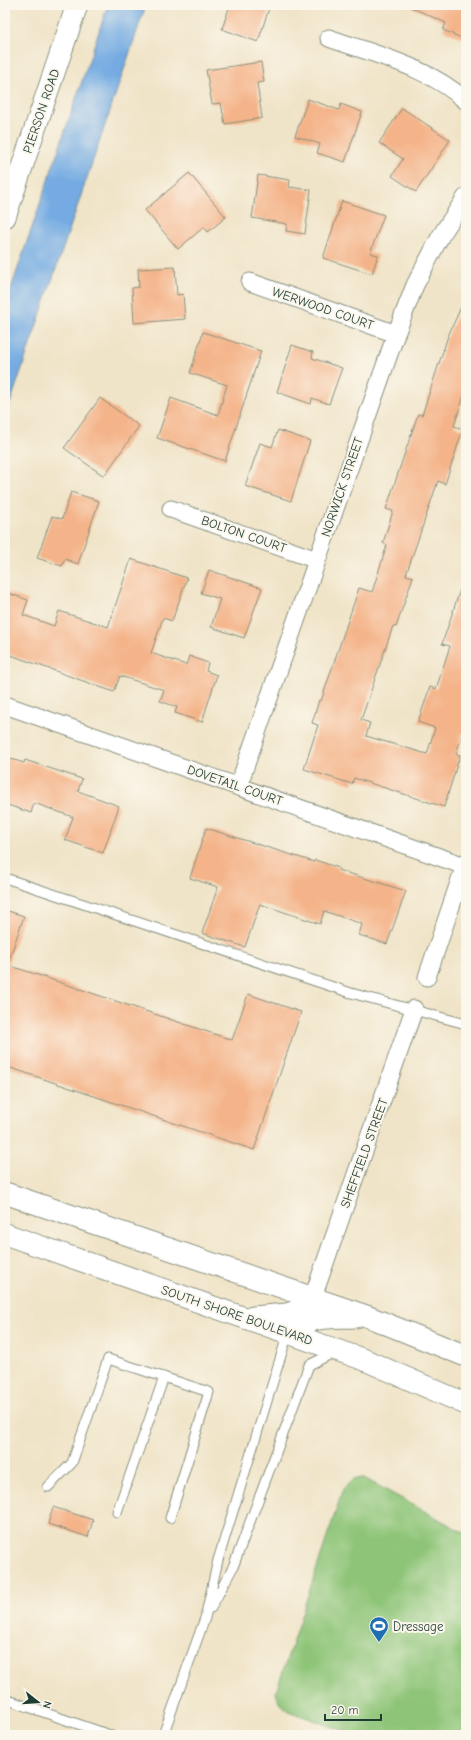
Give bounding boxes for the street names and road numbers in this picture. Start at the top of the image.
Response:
street label: PIERSON ROAD [20,67,62,155]
street label: WERWOOD COURT [270,284,376,333]
street label: NORWICK STREET [318,435,366,539]
street label: BOLTON COURT [200,512,289,556]
street label: DOVETAIL COURT [185,762,285,808]
street label: SHEFFIELD STREET [337,1096,391,1210]
street label: SOUTH SHORE BOULEVARD [159,1282,315,1348]

